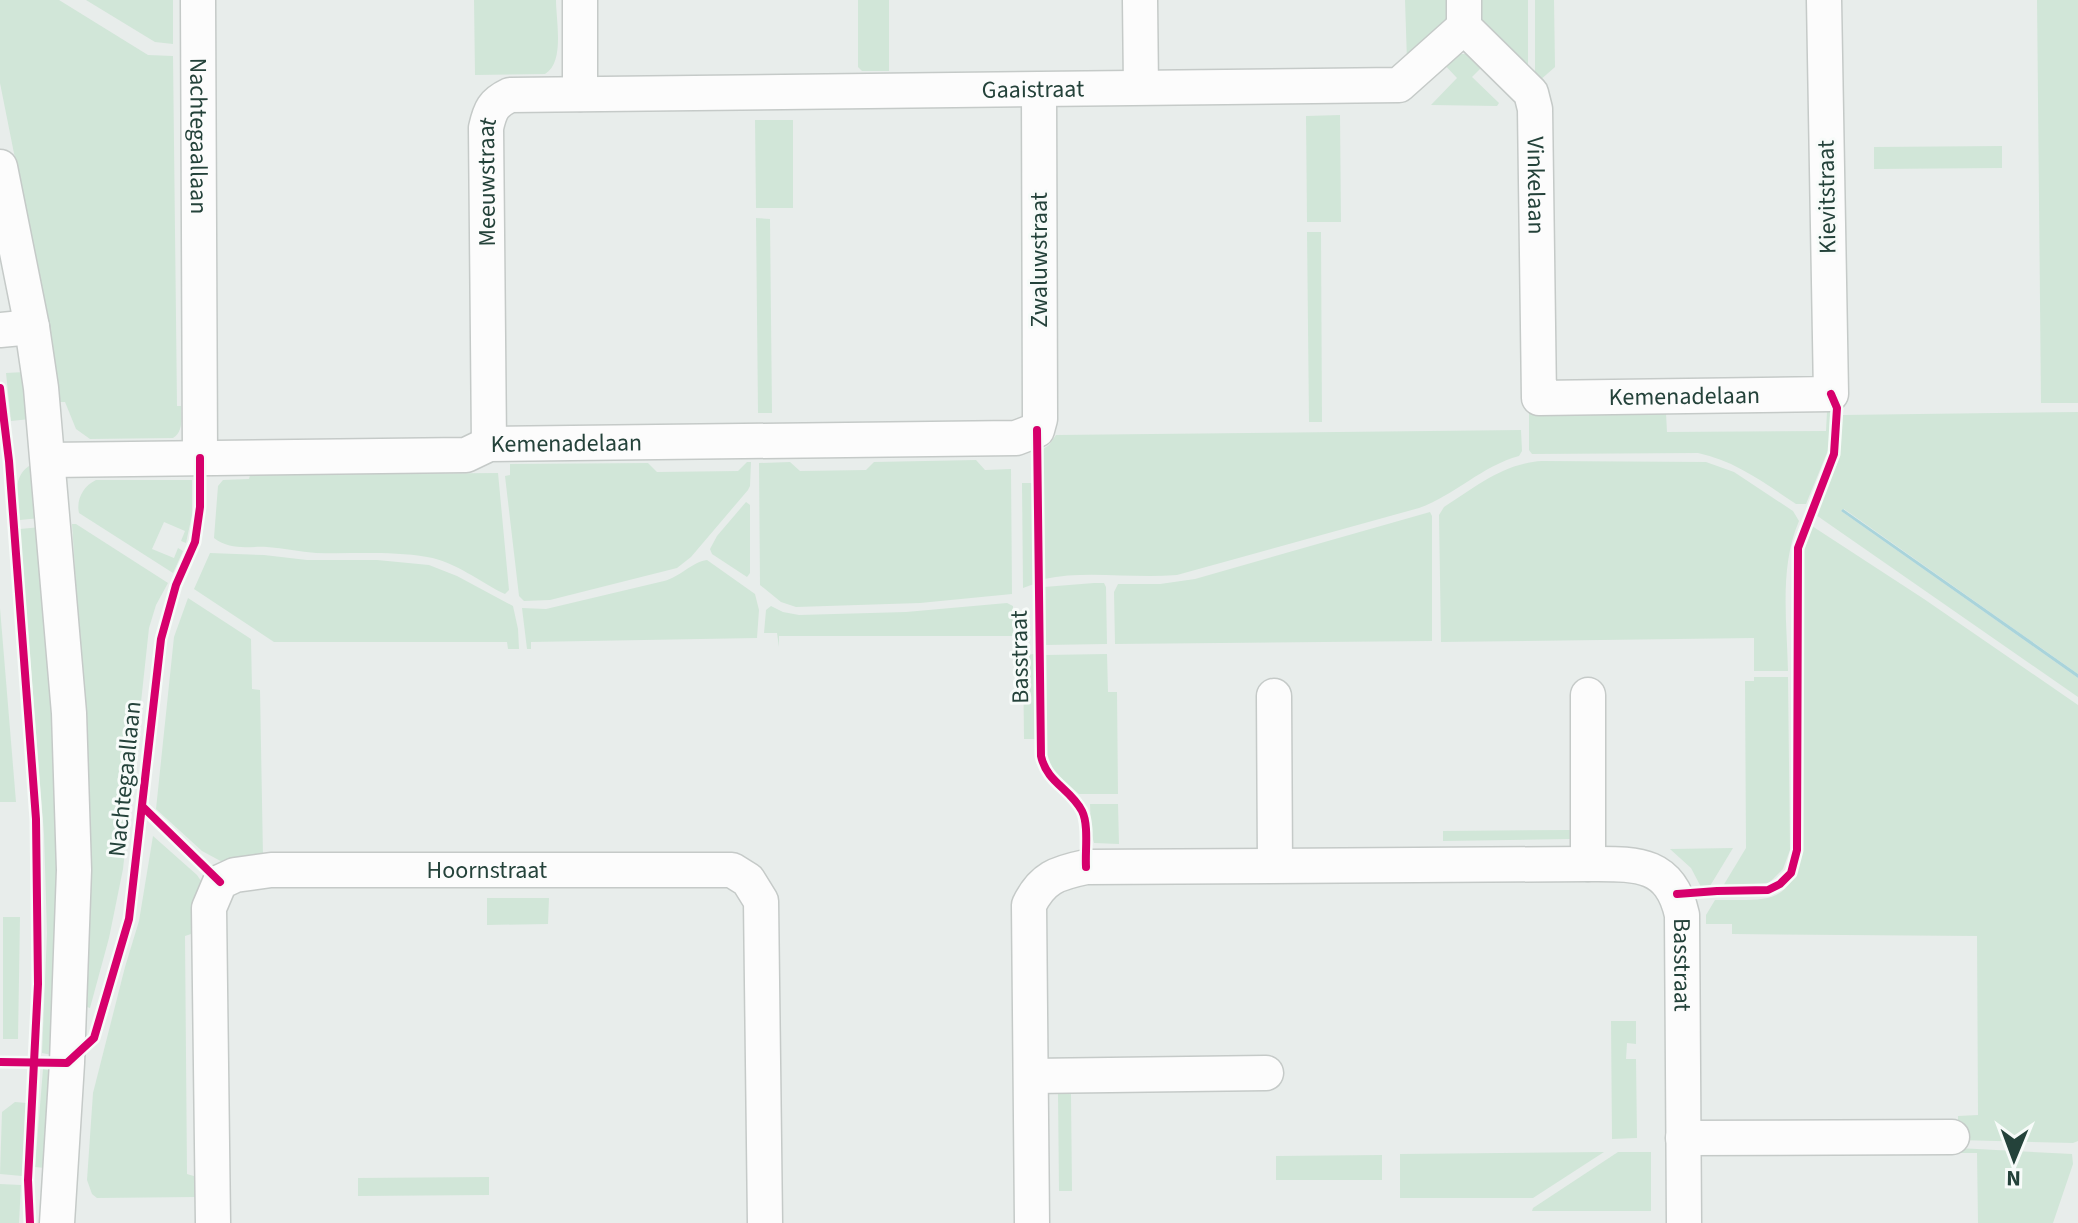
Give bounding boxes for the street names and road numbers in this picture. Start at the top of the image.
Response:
street label: Nachtegaallaan [181,58,216,214]
street label: Gaaistraat [982,71,1084,107]
street label: Meeuwstraat [468,113,505,247]
street label: Vinkelaan [1518,136,1554,235]
street label: Kievitstraat [1809,140,1845,254]
street label: Zwaluwstraat [1022,192,1057,328]
street label: Kemenadelaan [1608,377,1760,415]
street label: Kemenadelaan [491,425,642,461]
street label: Basstraat [1002,610,1038,704]
street label: Nachtegaallaan [99,699,151,859]
street label: Hoornstraat [427,853,547,888]
street label: Basstraat [1665,918,1700,1012]

